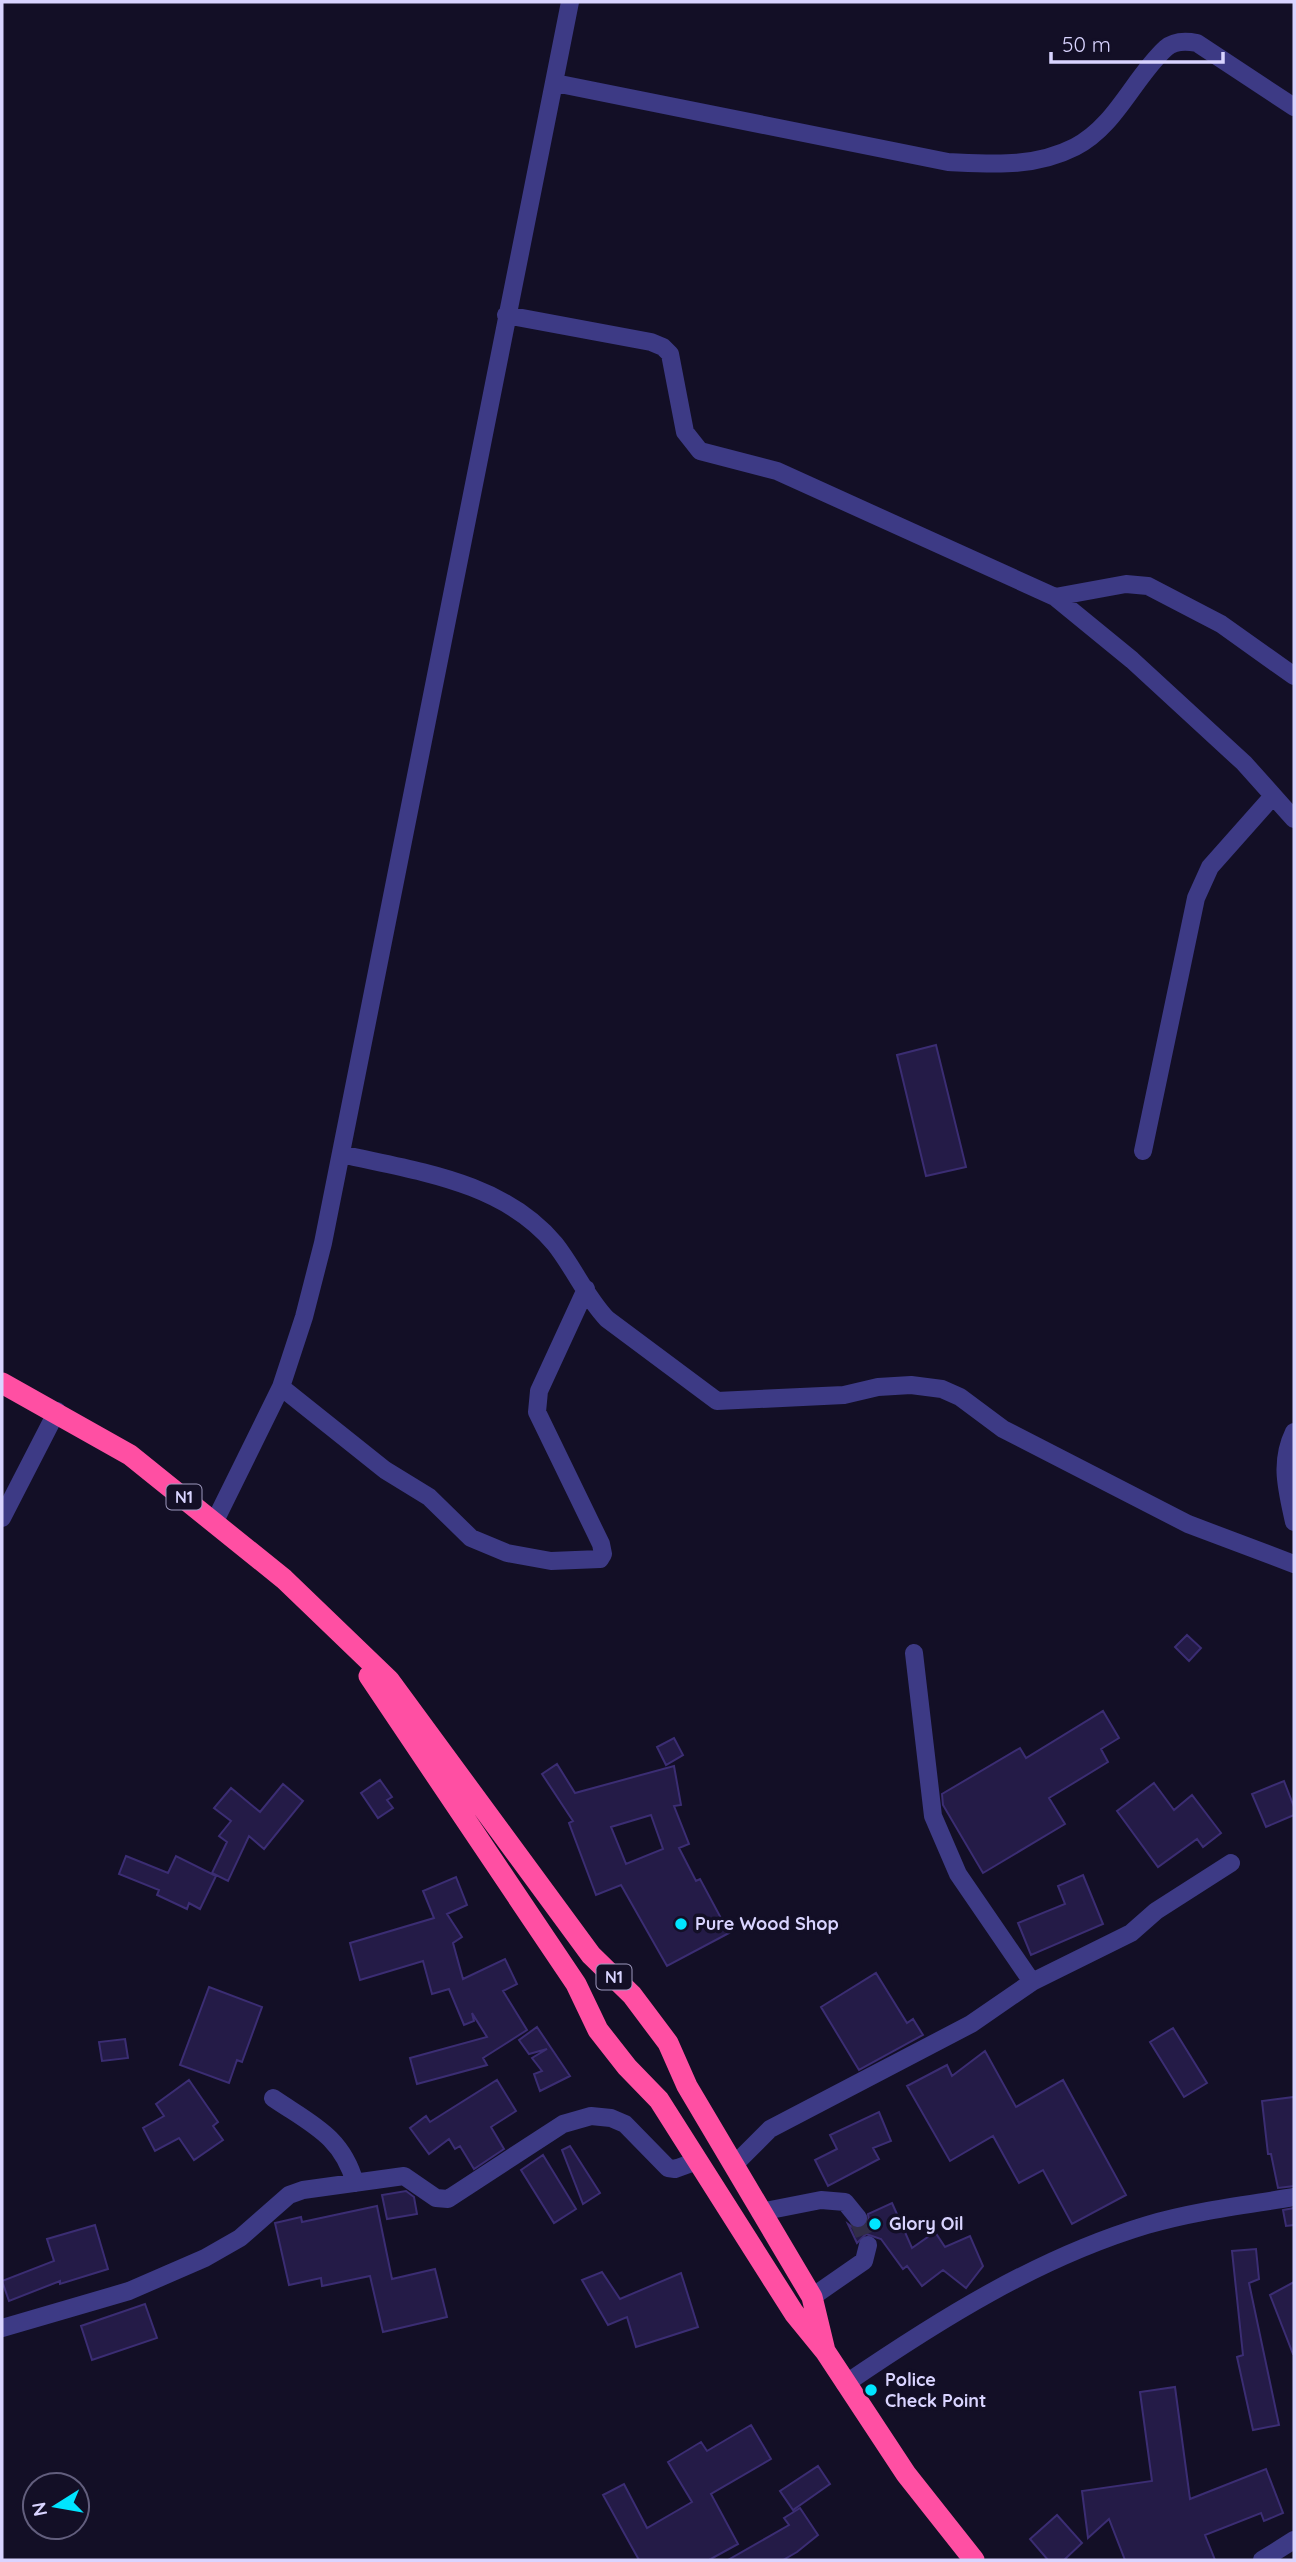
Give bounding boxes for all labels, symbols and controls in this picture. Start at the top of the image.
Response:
scale bar [1051,21,1222,65]
text: 50 m [1062,31,1111,57]
road number: N1 [166,1484,202,1510]
place label: Pure Wood Shop [695,1912,839,1935]
marker: Pure Wood Shop [673,1916,689,1932]
road number: N1 [596,1965,632,1990]
place label: Glory Oil [889,2212,964,2235]
marker: Glory Oil [867,2216,883,2232]
place label: Police Check Point [885,2368,986,2412]
marker: Police Check Point [863,2382,879,2398]
north arrow [21,2471,91,2541]
text: N [26,2500,52,2518]

